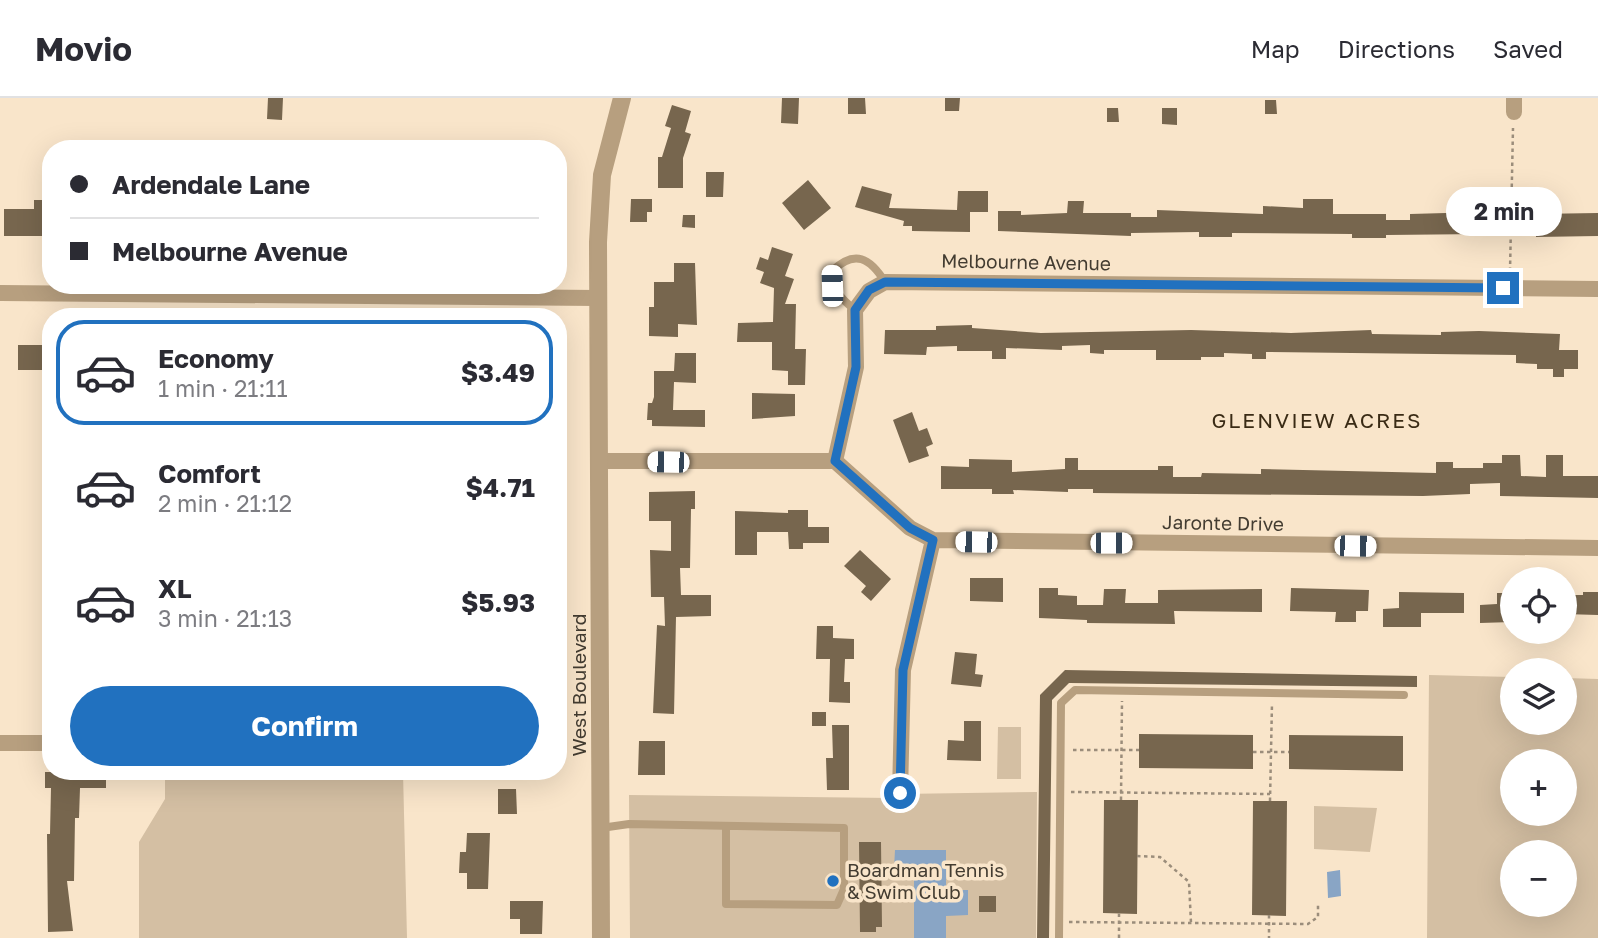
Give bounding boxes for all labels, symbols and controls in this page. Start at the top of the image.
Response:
text: Movio [35,29,132,68]
text: Map [1251,34,1300,63]
text: Directions [1338,34,1455,63]
text: Saved [1493,34,1563,63]
text: Ardendale Lane [112,169,310,200]
callout: 2 min [1445,186,1561,236]
text: 2 min [1474,197,1534,225]
text: Melbourne Avenue [112,236,348,267]
street label: Melbourne Avenue [941,249,1111,274]
car [821,265,844,307]
route end [1487,272,1519,304]
icon: car [74,341,137,404]
text: Economy [158,343,274,374]
text: $3.49 [461,357,535,388]
text: 1 min · 21:11 [158,374,288,402]
district label: GLENVIEW ACRES [1212,407,1422,433]
car [647,451,690,473]
icon: car [74,456,137,519]
text: Comfort [158,458,261,489]
text: $4.71 [465,472,535,503]
text: 2 min · 21:12 [158,489,292,517]
street label: Jaronte Drive [1162,510,1284,535]
car [955,531,998,553]
car [1091,533,1133,554]
car [1334,535,1377,557]
map controls [1500,567,1577,917]
button: locate [1500,567,1577,644]
icon: car [74,571,137,634]
text: XL [158,573,192,604]
text: $5.93 [461,587,535,618]
text: 3 min · 21:13 [158,604,292,632]
street label: West Boulevard [567,614,590,756]
button: layers [1500,658,1577,735]
button: Confirm [70,686,539,766]
button: + [1500,749,1577,826]
route start [884,777,916,809]
button: − [1500,840,1577,917]
place label: Boardman Tennis & Swim Club [847,858,1004,903]
marker: Boardman Tennis & Swim Club [825,873,841,889]

